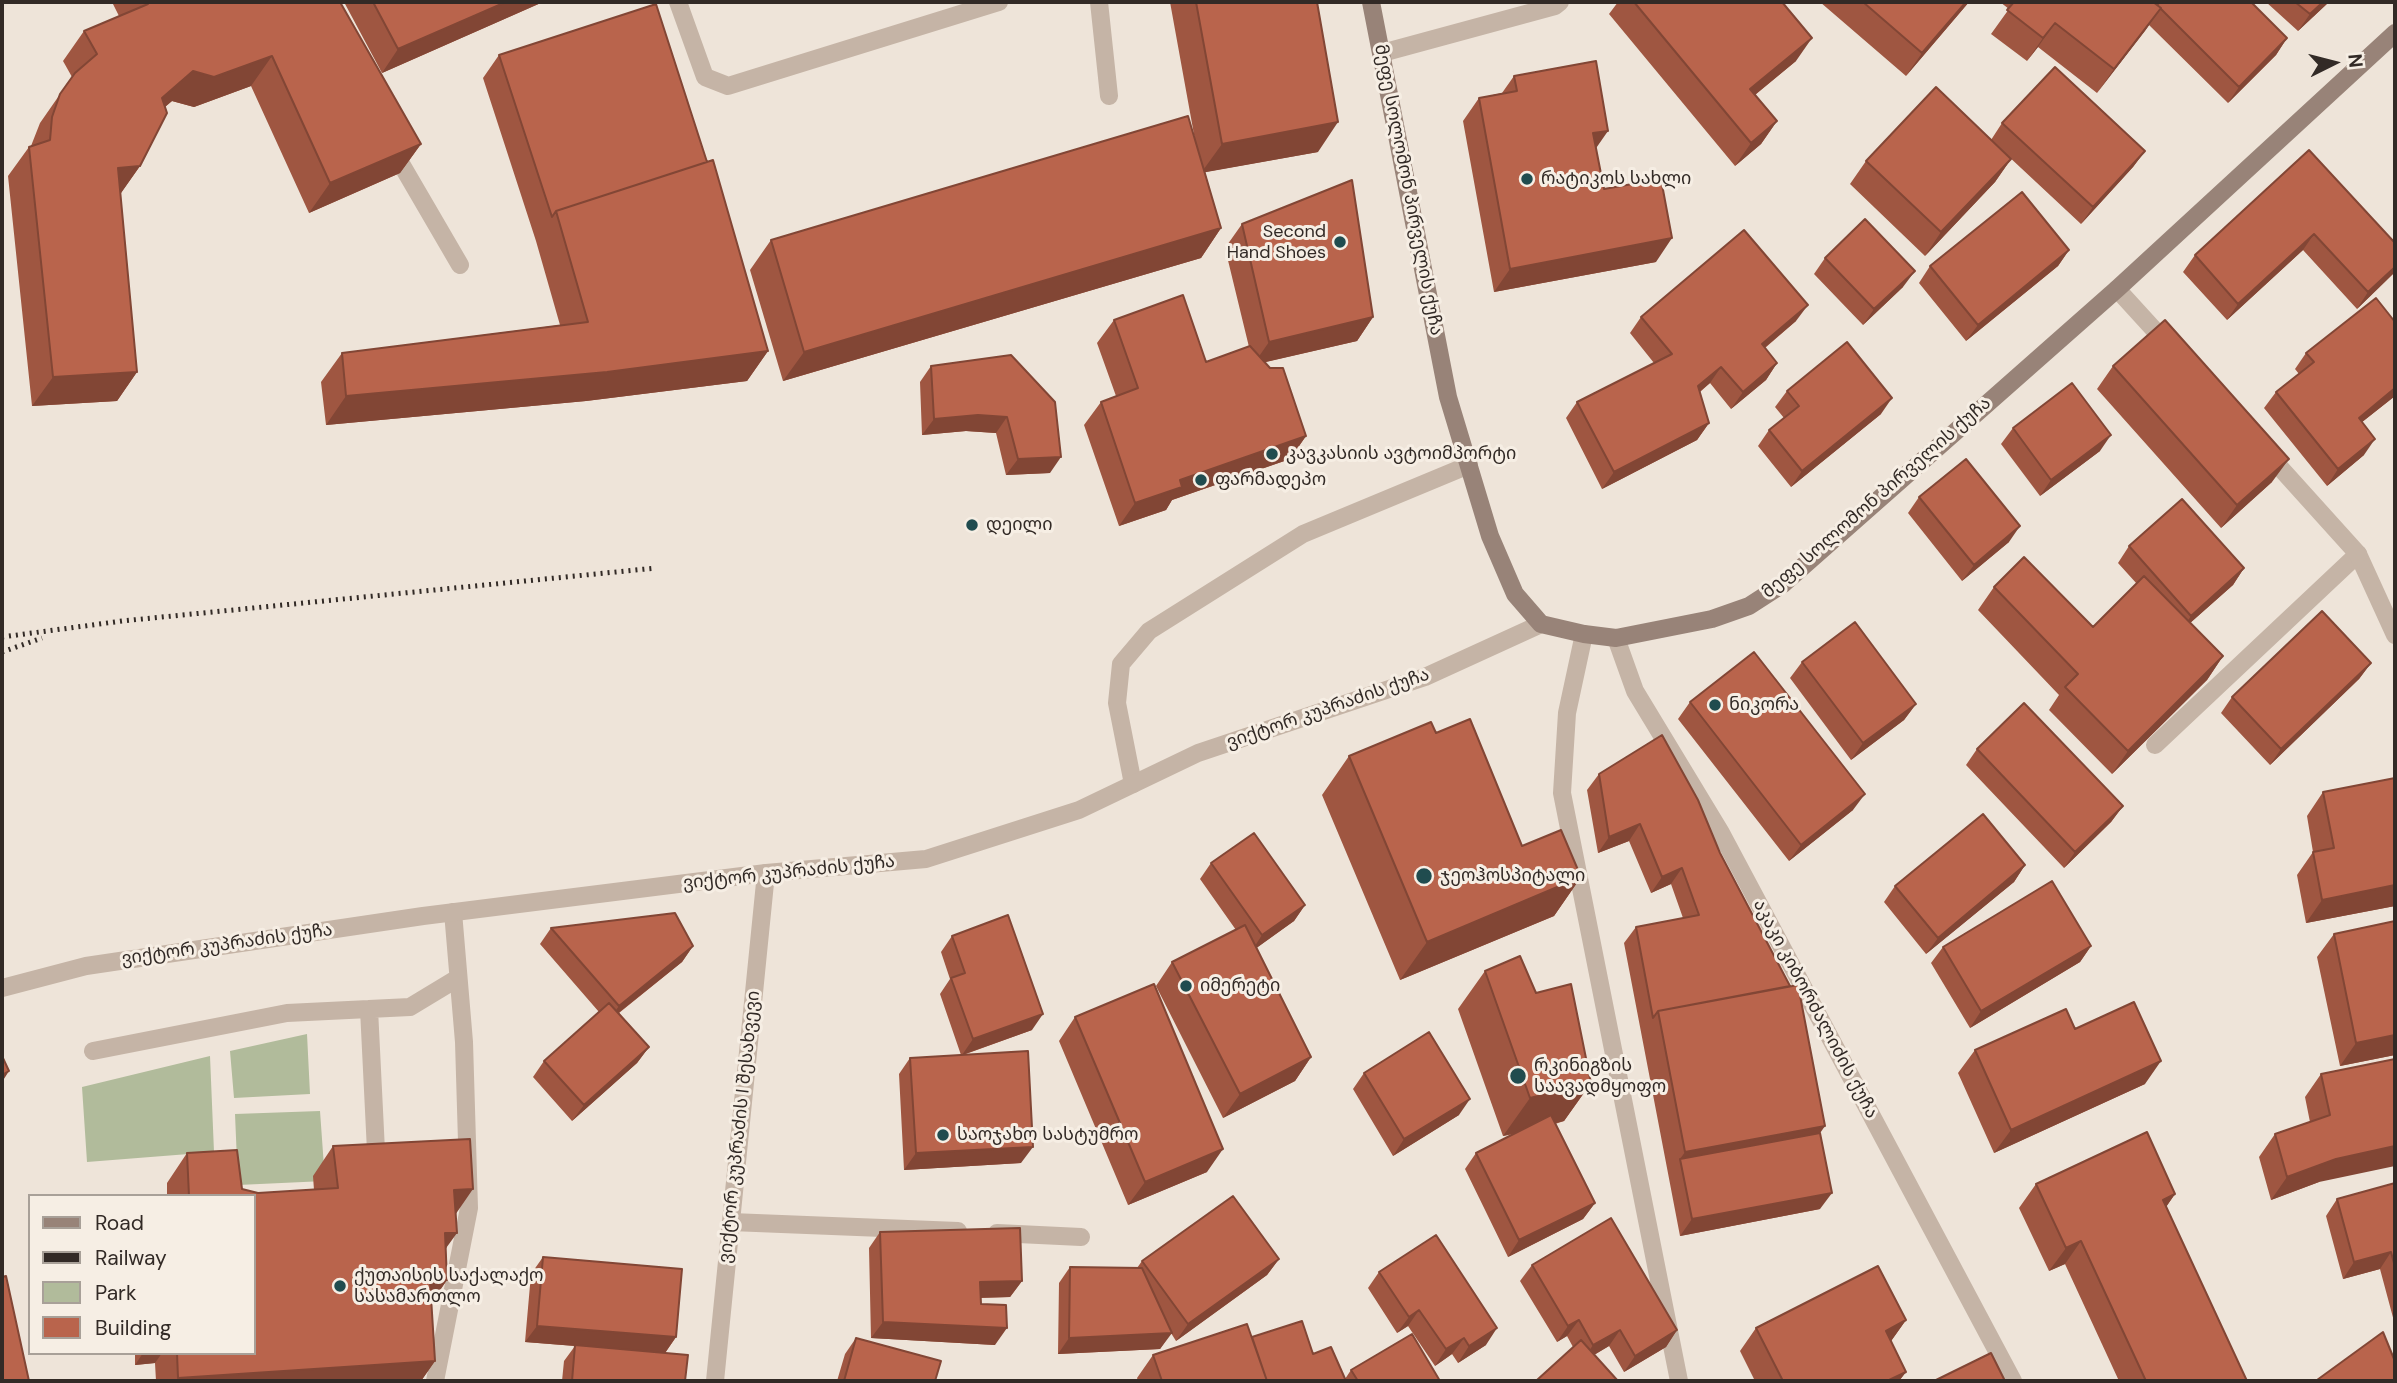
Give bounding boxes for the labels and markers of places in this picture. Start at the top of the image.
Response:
place label: რატიკოს სახლი [1541,168,1691,190]
marker: რატიკოს სახლი [1519,171,1535,187]
place label: Second Hand Shoes [1227,221,1326,264]
marker: Second Hand Shoes [1332,234,1348,250]
place label: კავკასიის ავტოიმპორტი [1286,443,1516,465]
marker: კავკასიის ავტოიმპორტი [1264,446,1280,462]
place label: ფარმადეპო [1215,469,1326,491]
marker: ფარმადეპო [1193,472,1209,488]
place label: დეილი [986,514,1053,536]
marker: დეილი [964,517,980,533]
place label: ნიკორა [1729,694,1799,716]
marker: ნიკორა [1707,697,1723,713]
place label: ჯეოჰოსპიტალი [1440,865,1585,887]
marker: ჯეოჰოსპიტალი [1414,866,1434,886]
place label: იმერეტი [1200,975,1280,997]
marker: იმერეტი [1178,978,1194,994]
place label: რკინიგზის საავადმყოფო [1534,1055,1666,1098]
marker: რკინიგზის საავადმყოფო [1508,1066,1528,1086]
place label: საოჯახო სასტუმრო [957,1124,1138,1146]
marker: საოჯახო სასტუმრო [935,1127,951,1143]
place label: ქუთაისის საქალაქო სასამართლო [354,1265,543,1308]
marker: ქუთაისის საქალაქო სასამართლო [332,1278,348,1294]

